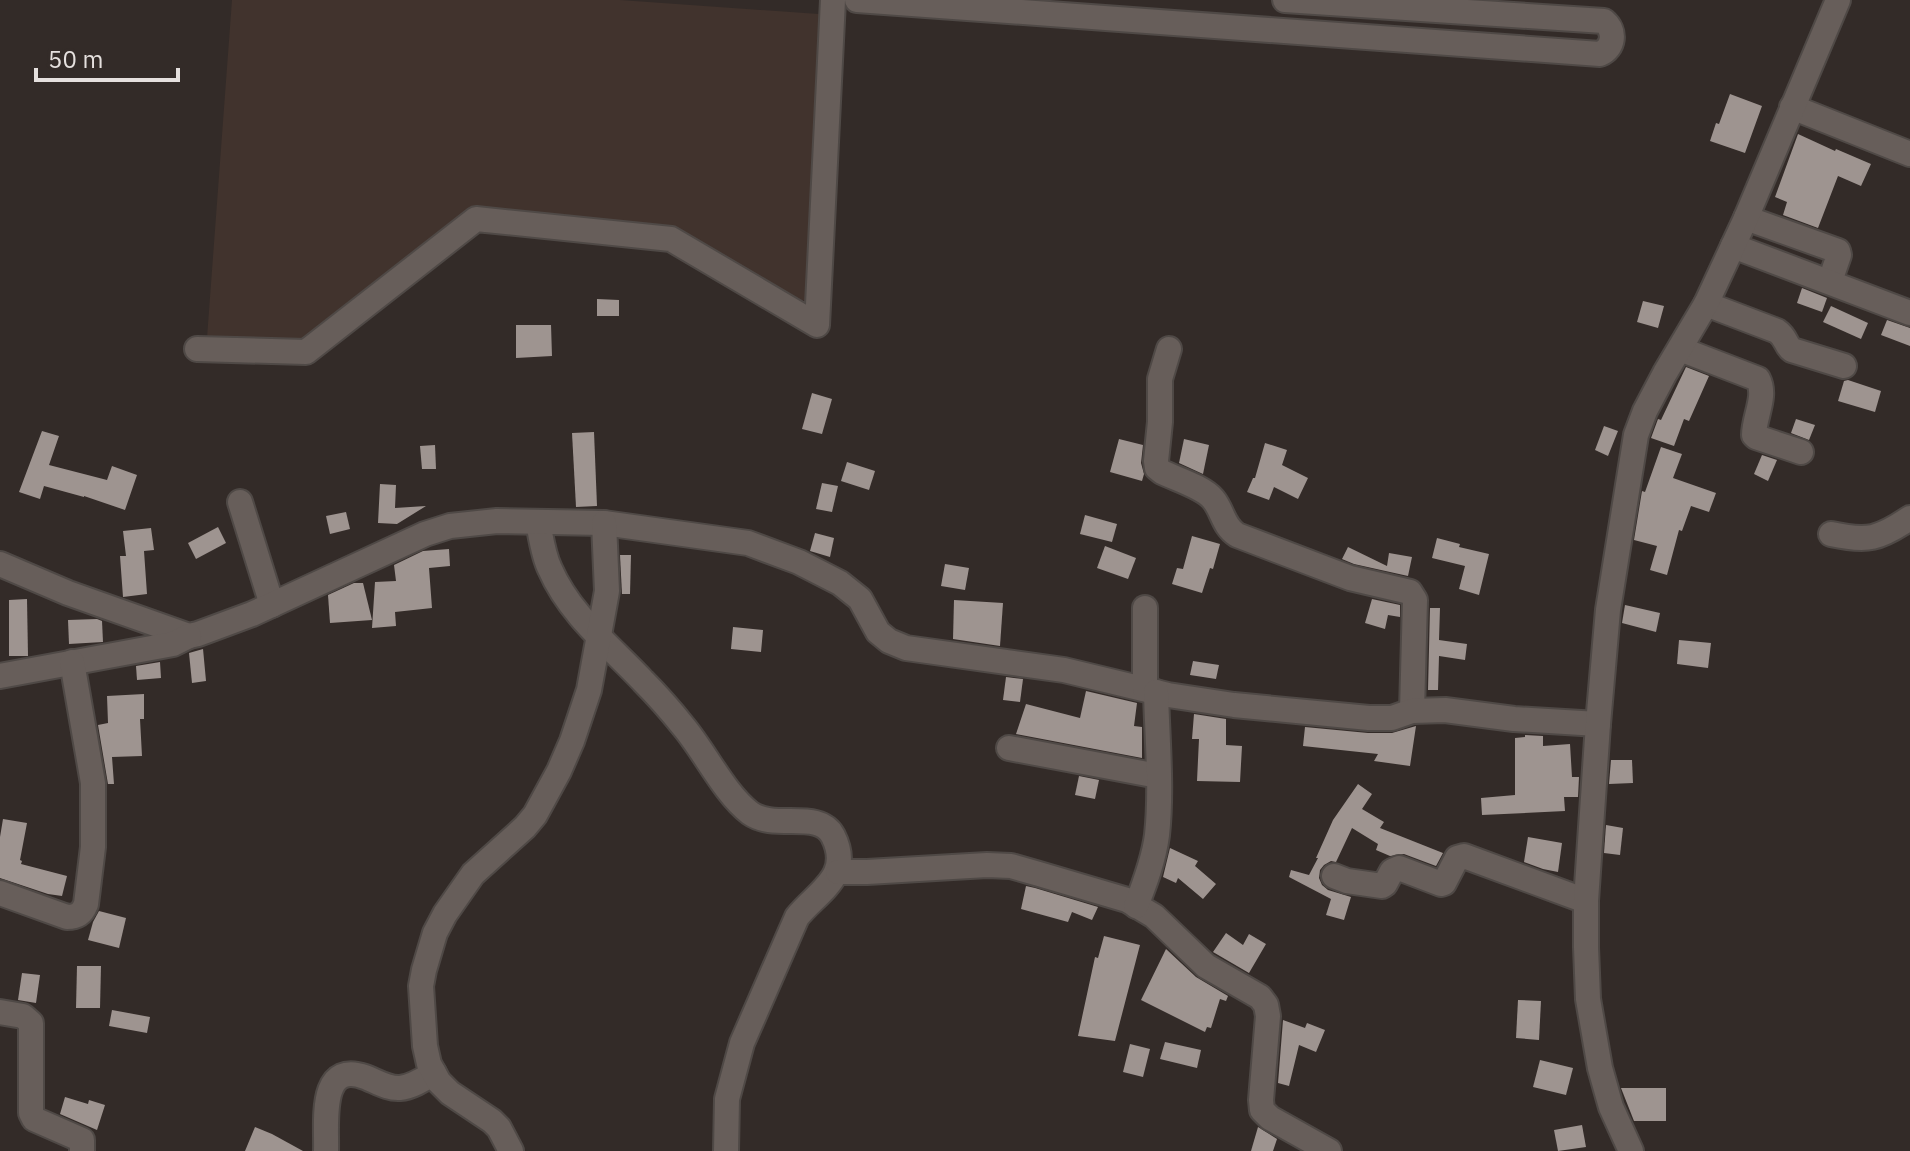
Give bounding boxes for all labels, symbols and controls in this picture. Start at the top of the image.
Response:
scale bar [36,32,178,82]
text: 50 m [48,43,103,75]

